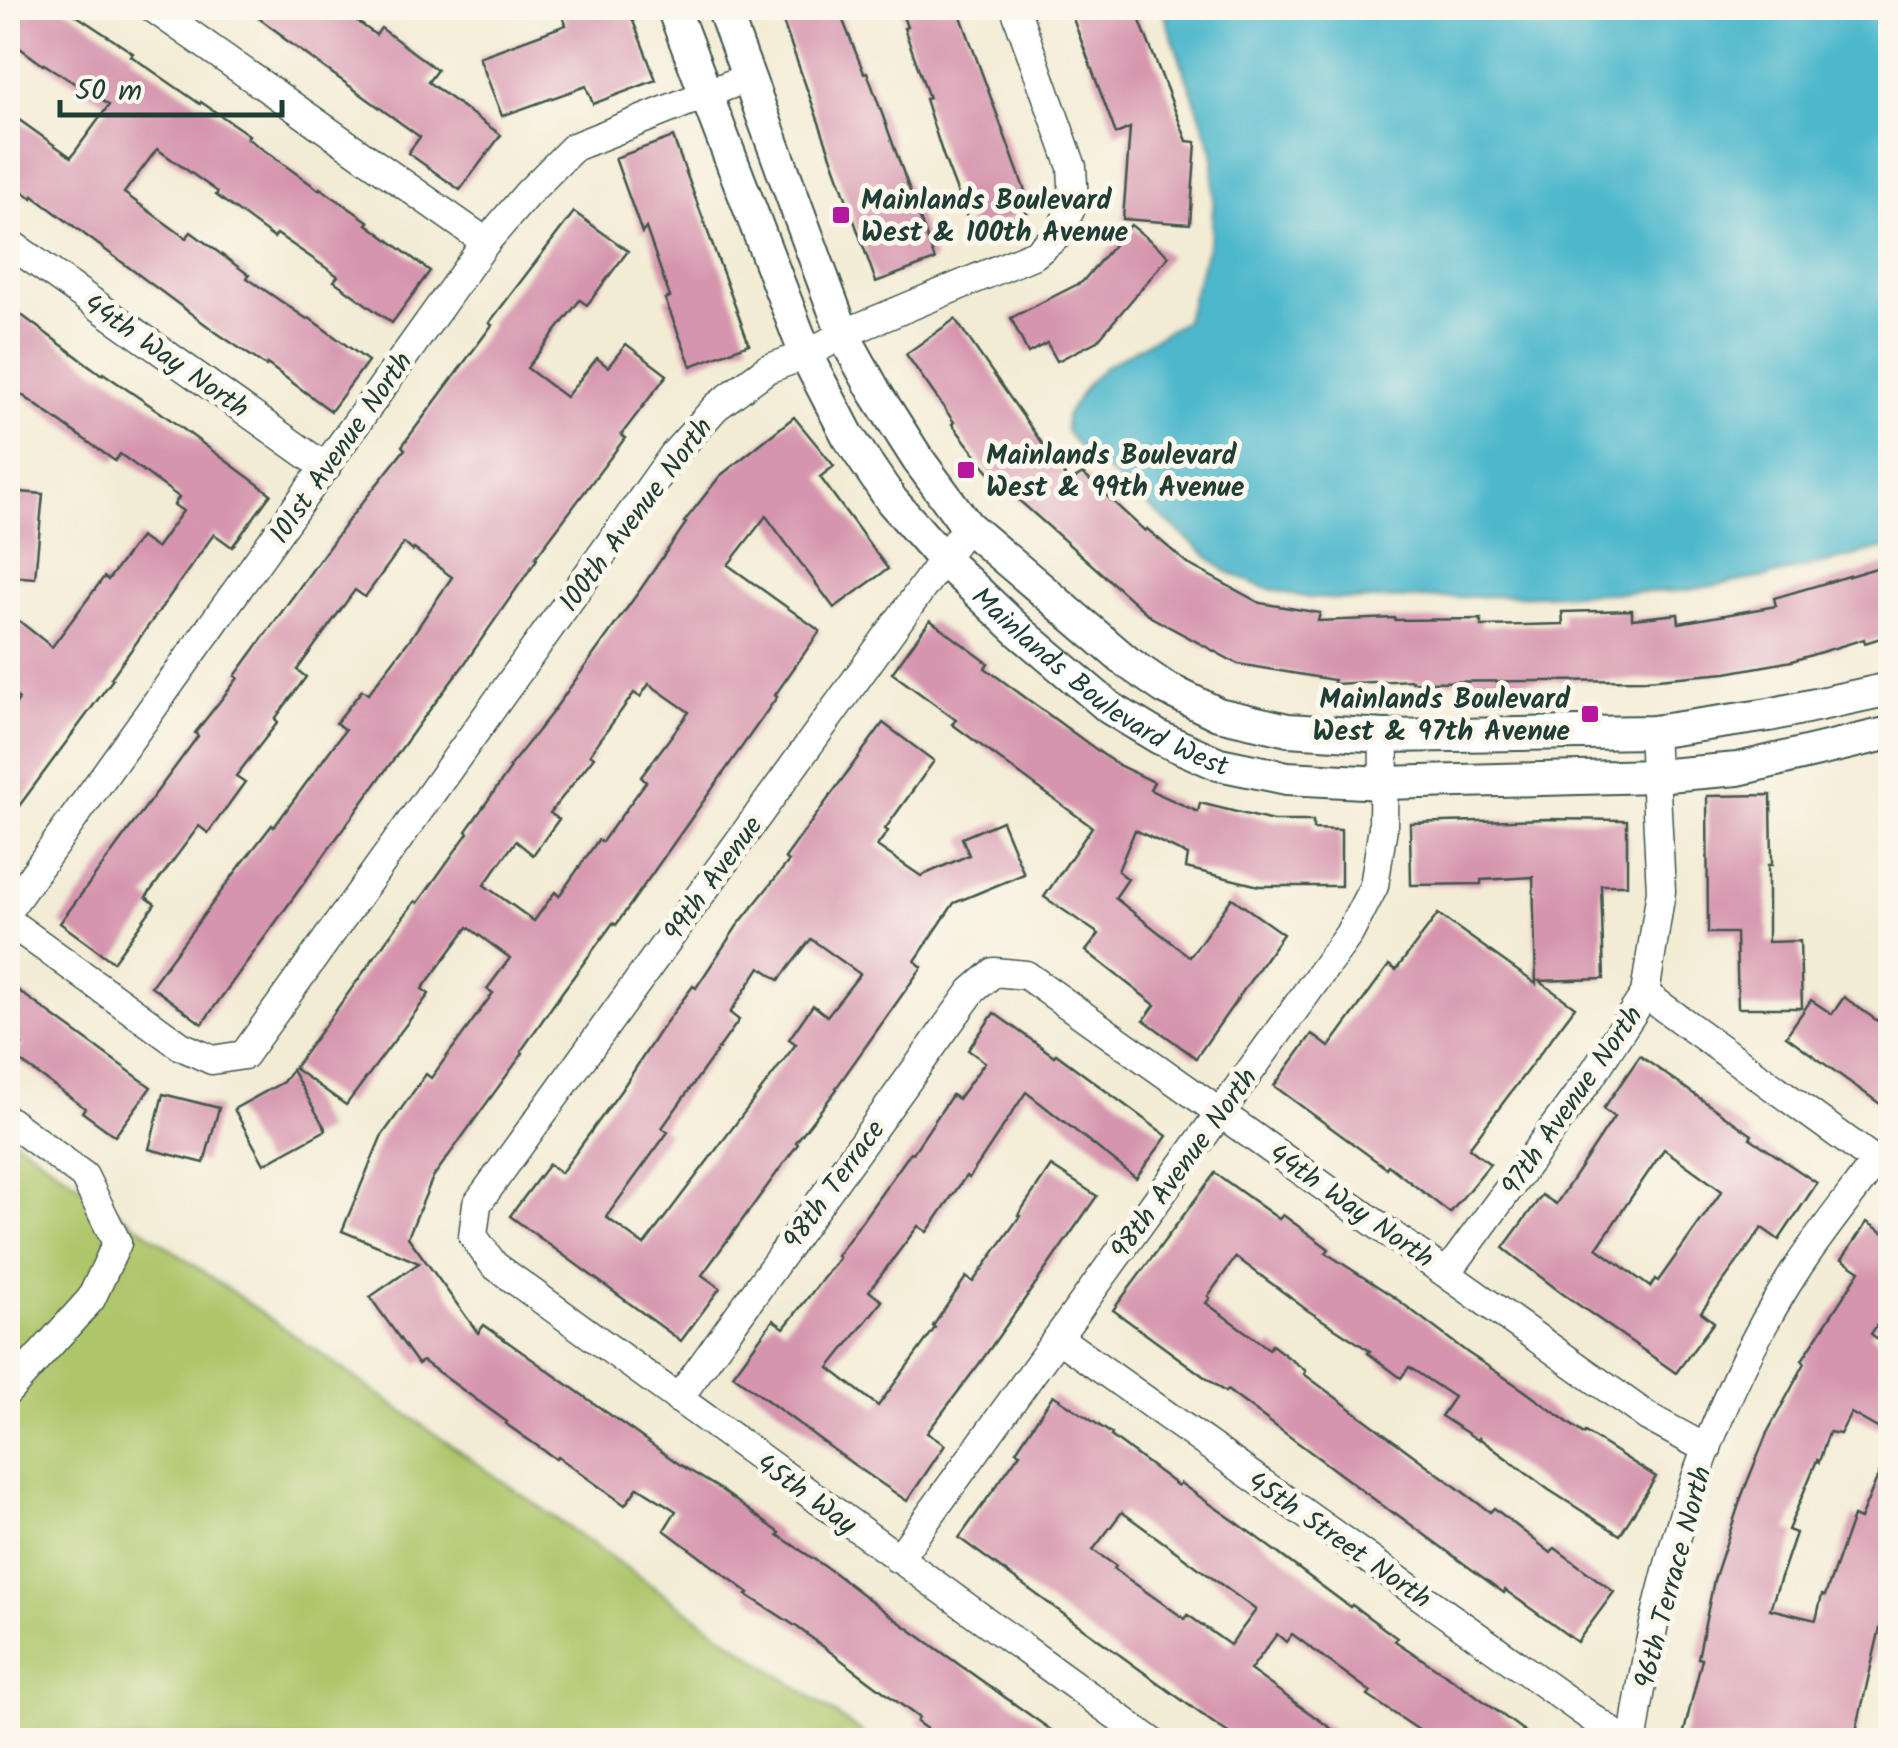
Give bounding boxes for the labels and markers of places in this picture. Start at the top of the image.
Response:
place label: Mainlands Boulevard West & 100th Avenue [861,179,1129,256]
marker: Mainlands Boulevard West & 100th Avenue [830,204,852,226]
place label: Mainlands Boulevard West & 99th Avenue [986,434,1245,511]
marker: Mainlands Boulevard West & 99th Avenue [955,459,977,481]
place label: Mainlands Boulevard West & 97th Avenue [1313,678,1571,755]
marker: Mainlands Boulevard West & 97th Avenue [1579,703,1601,725]

